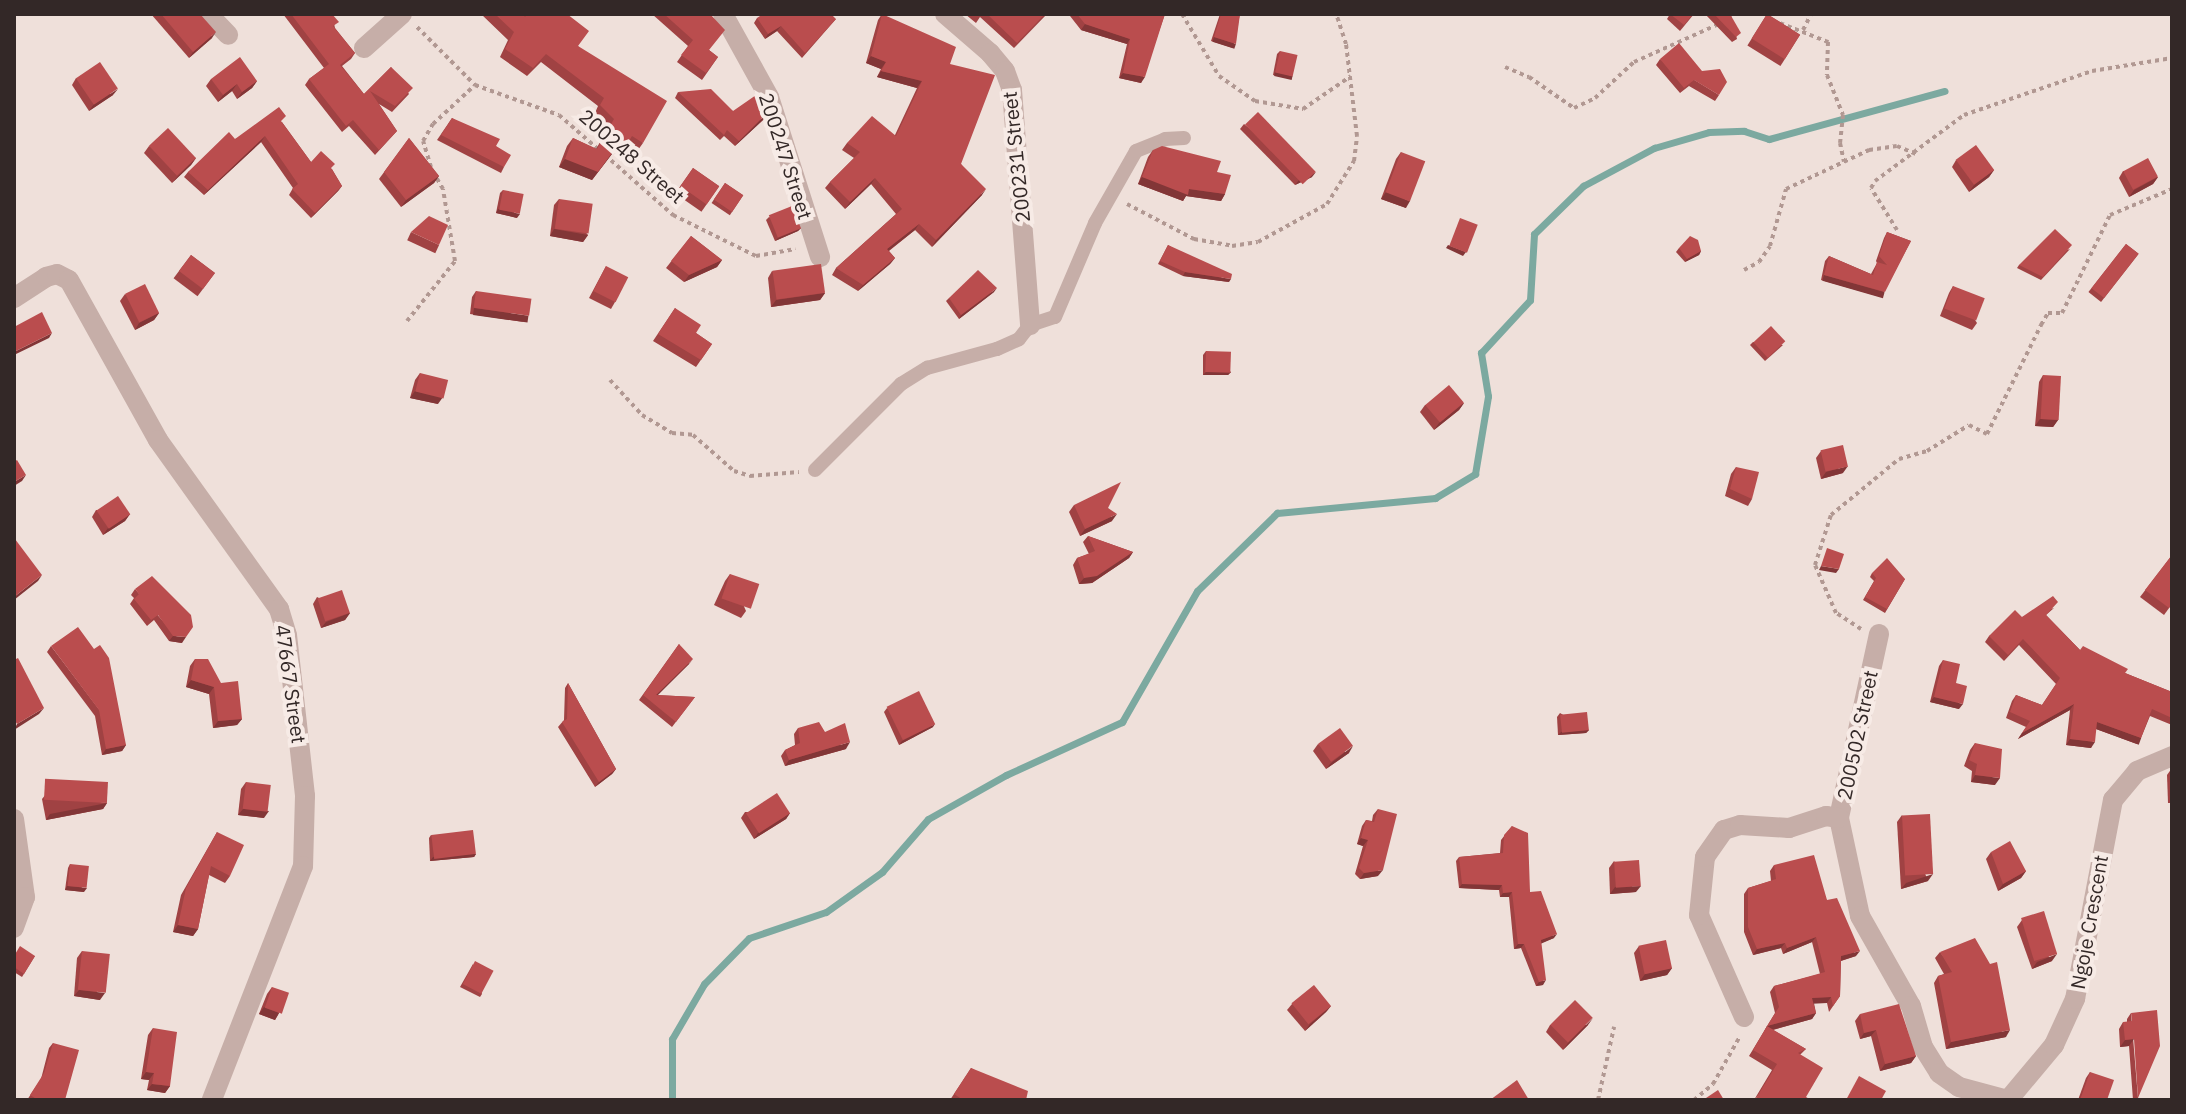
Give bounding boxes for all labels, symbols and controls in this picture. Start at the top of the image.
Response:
street label: 200247 Street [754,90,818,222]
street label: 200231 Street [997,90,1035,224]
street label: 200248 Street [574,104,690,208]
street label: 47667 Street [271,623,311,745]
street label: 200502 Street [1832,668,1882,802]
street label: Ngoje Crescent [2065,853,2113,991]

